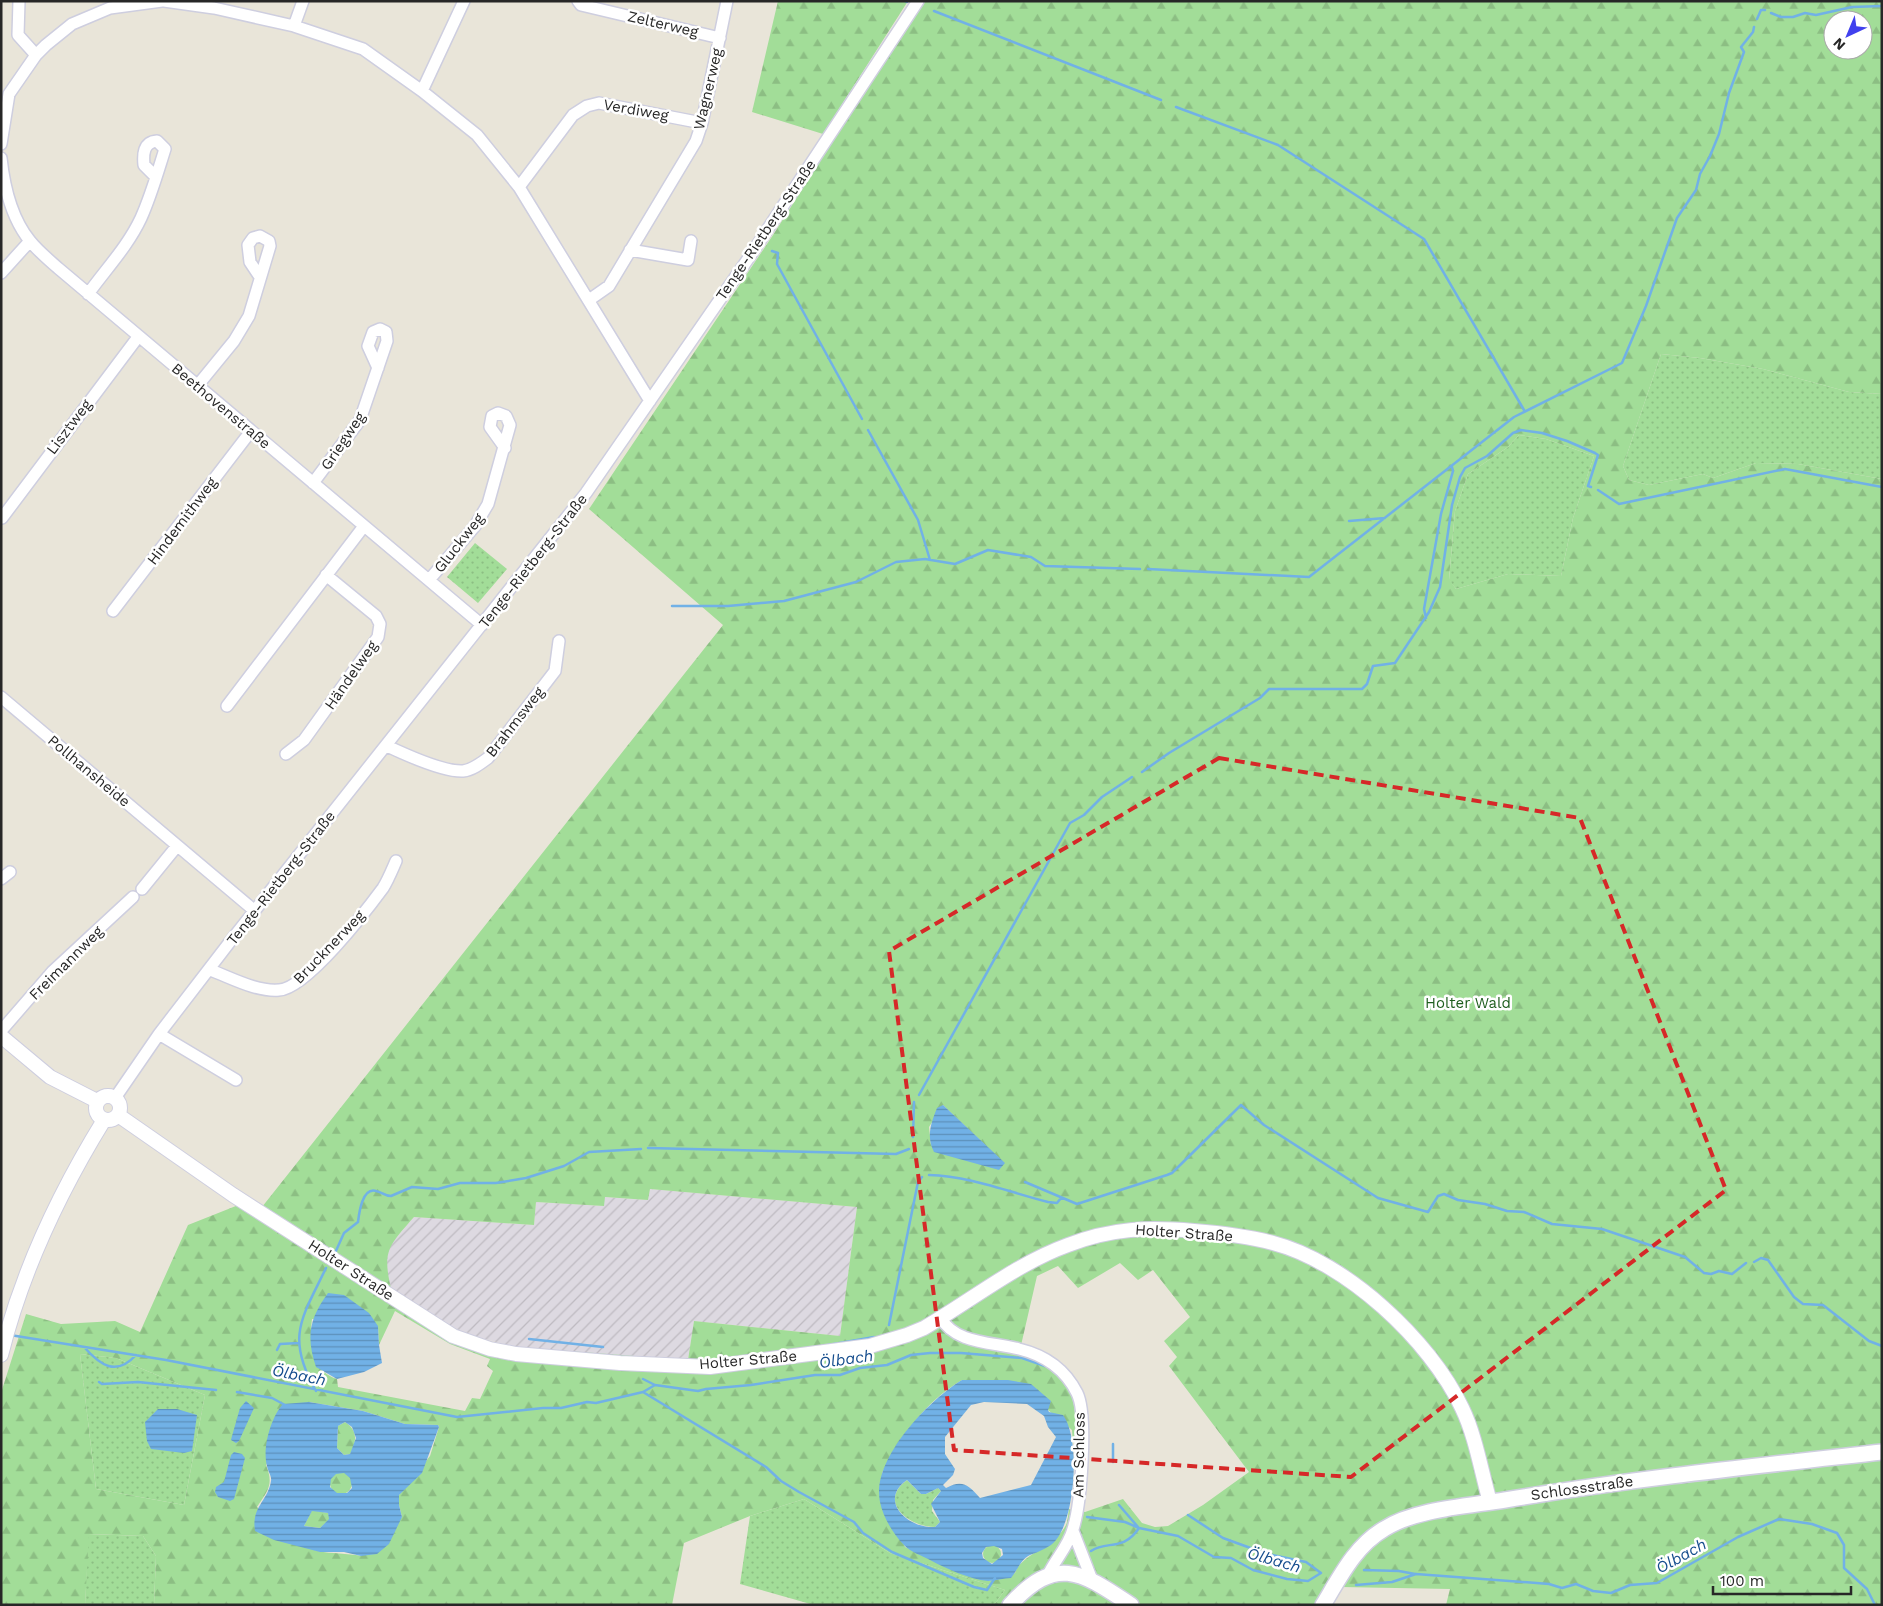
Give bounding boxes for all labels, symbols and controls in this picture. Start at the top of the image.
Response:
street label: Zelterweg [626,7,700,41]
north arrow [1823,10,1873,60]
text: N [1830,35,1848,54]
street label: Wagnerweg [690,46,726,132]
street label: Verdiweg [602,95,670,125]
street label: Tenge-Rietberg-Straße [712,156,820,304]
street label: Beethovenstraße [168,359,274,453]
street label: Lisztweg [43,396,95,458]
street label: Griegweg [317,408,369,474]
street label: Hindemithweg [143,474,221,568]
street label: Tenge-Rietberg-Straße [475,490,591,632]
street label: Gluckweg [430,510,488,576]
street label: Händelweg [321,637,381,713]
street label: Brahmsweg [482,683,548,761]
street label: Pollhansheide [44,731,134,811]
street label: Tenge-Rietberg-Straße [223,807,339,949]
street label: Brucknerweg [290,907,369,987]
street label: Freimannweg [25,922,107,1004]
park label: Holter Wald [1425,994,1511,1012]
street label: Holter Straße [1134,1221,1234,1245]
street label: Holter Straße [305,1236,397,1304]
water label: Ölbach [818,1346,874,1372]
street label: Holter Straße [698,1347,798,1373]
water label: Ölbach [270,1360,328,1390]
street label: Am Schloss [1069,1412,1089,1498]
street label: Schlossstraße [1530,1472,1634,1504]
water label: Ölbach [1652,1534,1710,1578]
water label: Ölbach [1245,1543,1303,1577]
scale bar [1713,1564,1850,1596]
text: 100 m [1720,1572,1764,1590]

